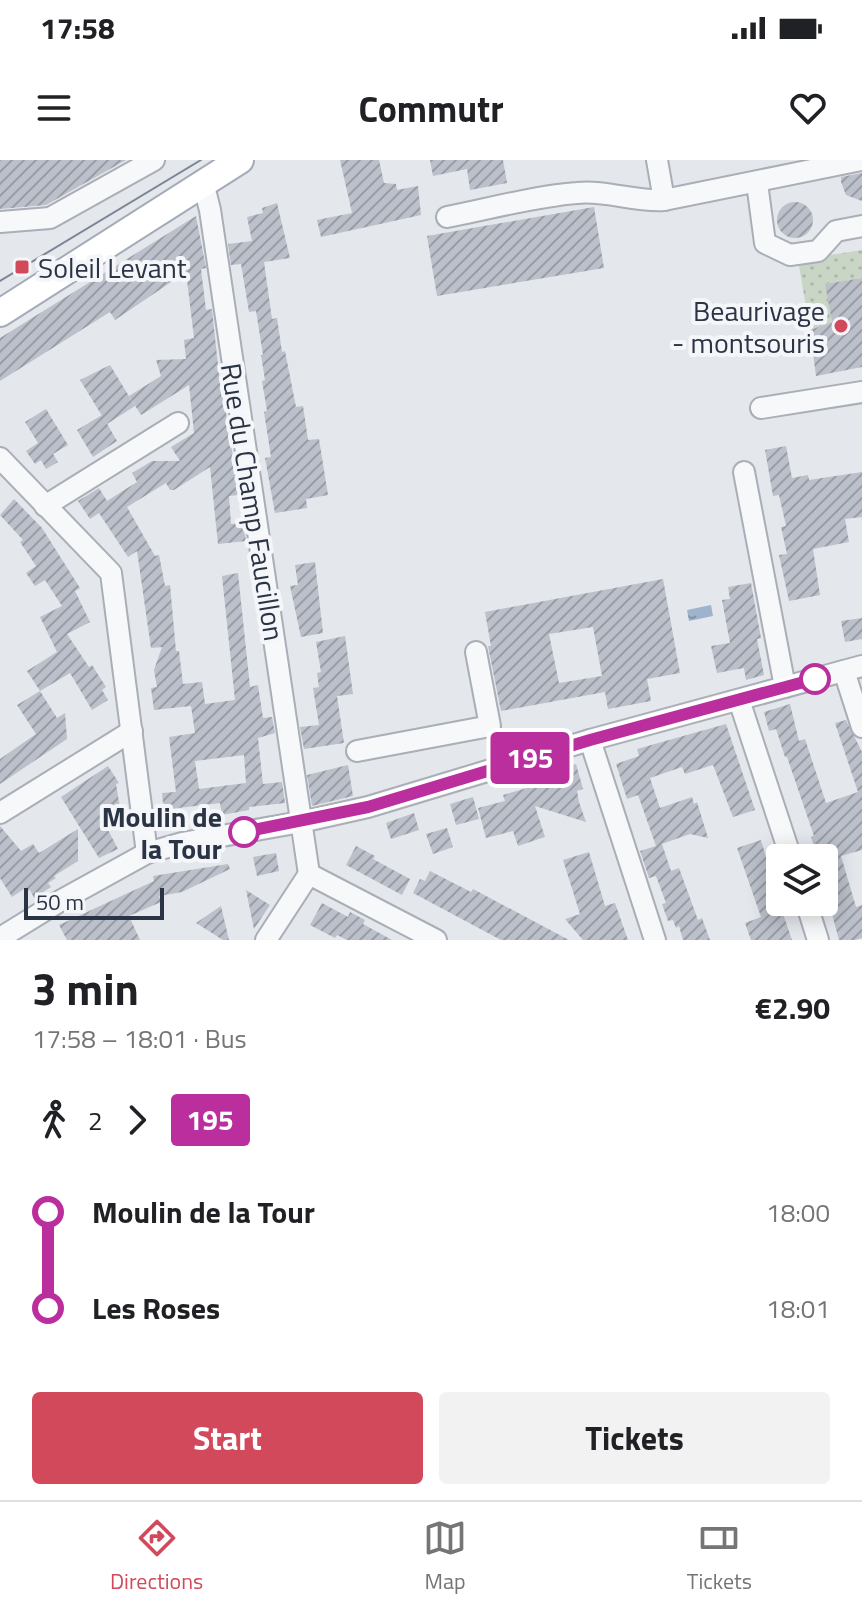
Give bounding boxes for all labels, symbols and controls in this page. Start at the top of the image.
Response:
text: 17:58 [40,5,115,51]
text: Commutr [358,81,504,136]
icon: menu [32,86,76,130]
icon: heart [786,86,830,130]
place label: Soleil Levant [38,246,187,289]
marker: Soleil Levant [13,258,31,276]
place label: Beaurivage - montsouris [672,289,825,364]
marker: Beaurivage - montsouris [832,317,850,335]
street label: Rue du Champ Faucillon [210,360,296,644]
unlabelled marker [800,664,830,694]
line badge: 195 [484,732,576,784]
text: 195 [506,736,554,779]
place label: Moulin de la Tour [102,795,222,870]
marker: Moulin de la Tour [229,817,259,847]
map controls [766,844,838,916]
button: layers [766,844,838,916]
scale bar [24,884,164,920]
text: 50 m [36,885,84,919]
text: 3 min [32,955,139,1022]
text: €2.90 [755,985,830,1031]
text: 17:58 – 18:01 · Bus [32,1019,247,1058]
icon: walk [32,1098,76,1142]
icon: forward [115,1098,159,1142]
text: 195 [187,1098,234,1141]
text: 2 [88,1101,103,1140]
text: Moulin de la Tour [92,1189,315,1235]
text: 18:00 [766,1193,830,1232]
text: Les Roses [92,1285,220,1331]
text: 18:01 [766,1289,830,1328]
button: Start [32,1392,423,1484]
button: Tickets [439,1392,830,1484]
tab: Directions [110,1516,203,1598]
tab: Map [423,1516,467,1598]
tab: Tickets [687,1516,752,1598]

